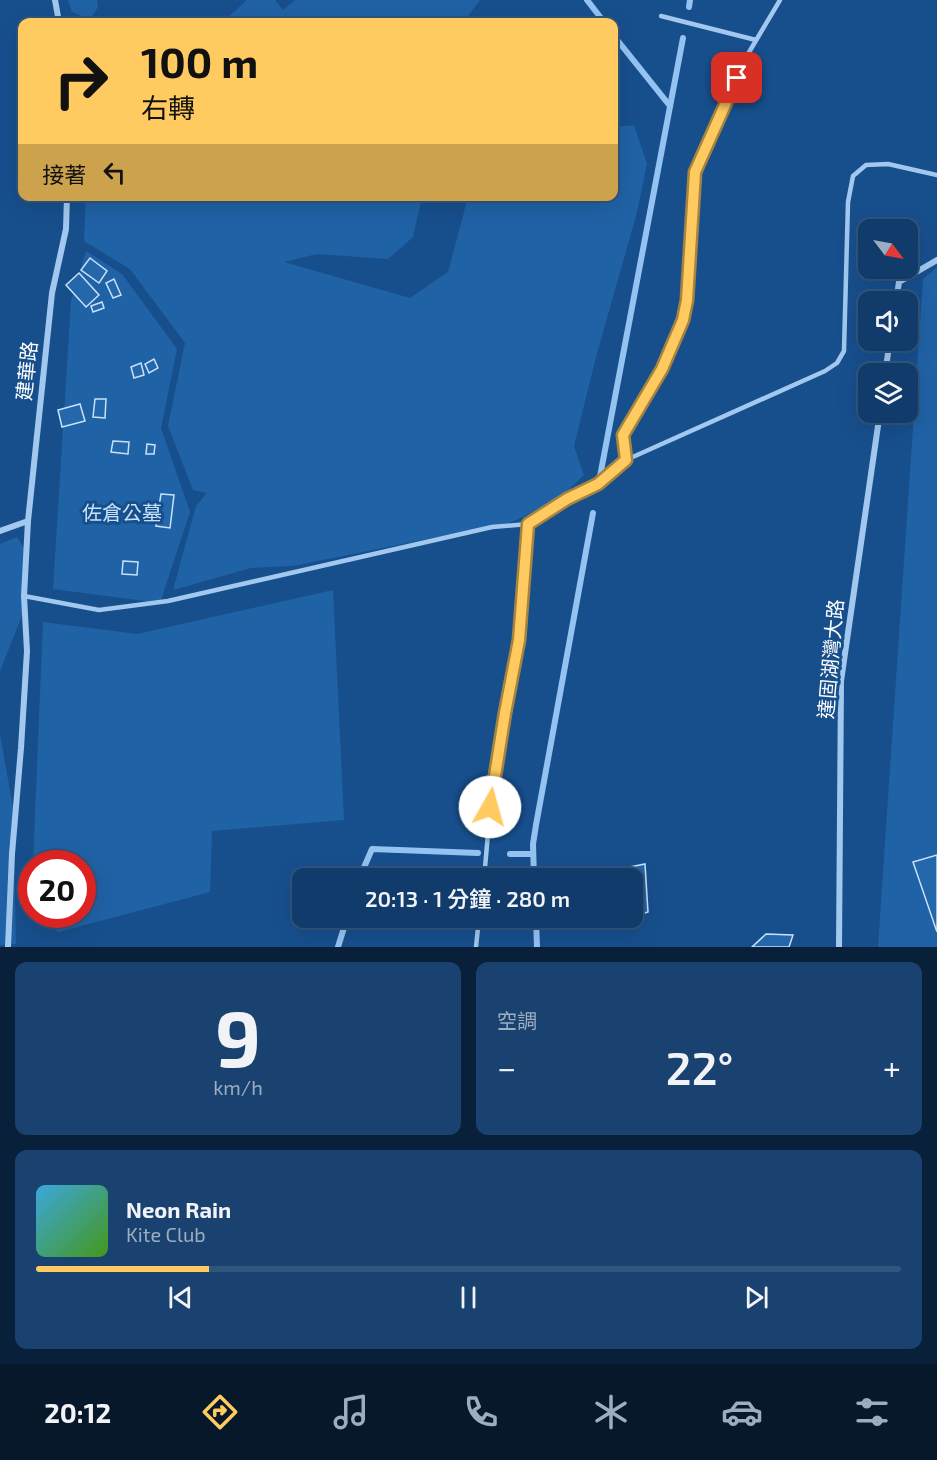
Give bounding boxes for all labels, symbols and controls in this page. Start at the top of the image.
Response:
text: 100 m [141,36,258,86]
icon: right [42,42,120,120]
pin [711,52,762,103]
icon: arrive [720,61,753,94]
text: 右轉 [141,91,195,123]
icon: left [98,156,131,189]
text: 接著 [42,161,86,187]
north arrow [858,219,918,279]
map controls [858,219,918,423]
button: sound [858,291,918,351]
street label: 建華路 [11,340,41,402]
button: layers [858,363,918,423]
park label: 佐倉公墓 [82,500,162,524]
street label: 達固湖灣大路 [813,598,847,720]
position arrow [458,775,522,839]
speed limit sign: 20 [18,850,96,928]
text: 20:13 · 1 分鐘 · 280 m [365,885,570,911]
text: 9 [215,989,261,1083]
text: 空調 [497,1008,537,1032]
text: 22° [666,1040,733,1094]
text: − [497,1047,516,1087]
text: + [883,1047,901,1087]
text: km/h [213,1075,263,1099]
text: Neon Rain [126,1196,231,1222]
text: Kite Club [126,1222,206,1246]
icon: previous [164,1281,197,1314]
icon: pause [452,1281,485,1314]
icon: next [740,1281,773,1314]
icon: directions [199,1391,241,1433]
icon: music [330,1391,372,1433]
icon: phone [460,1391,502,1433]
icon: climate [590,1391,632,1433]
icon: car [721,1391,763,1433]
icon: filters [851,1391,893,1433]
text: 20:12 [44,1396,111,1428]

